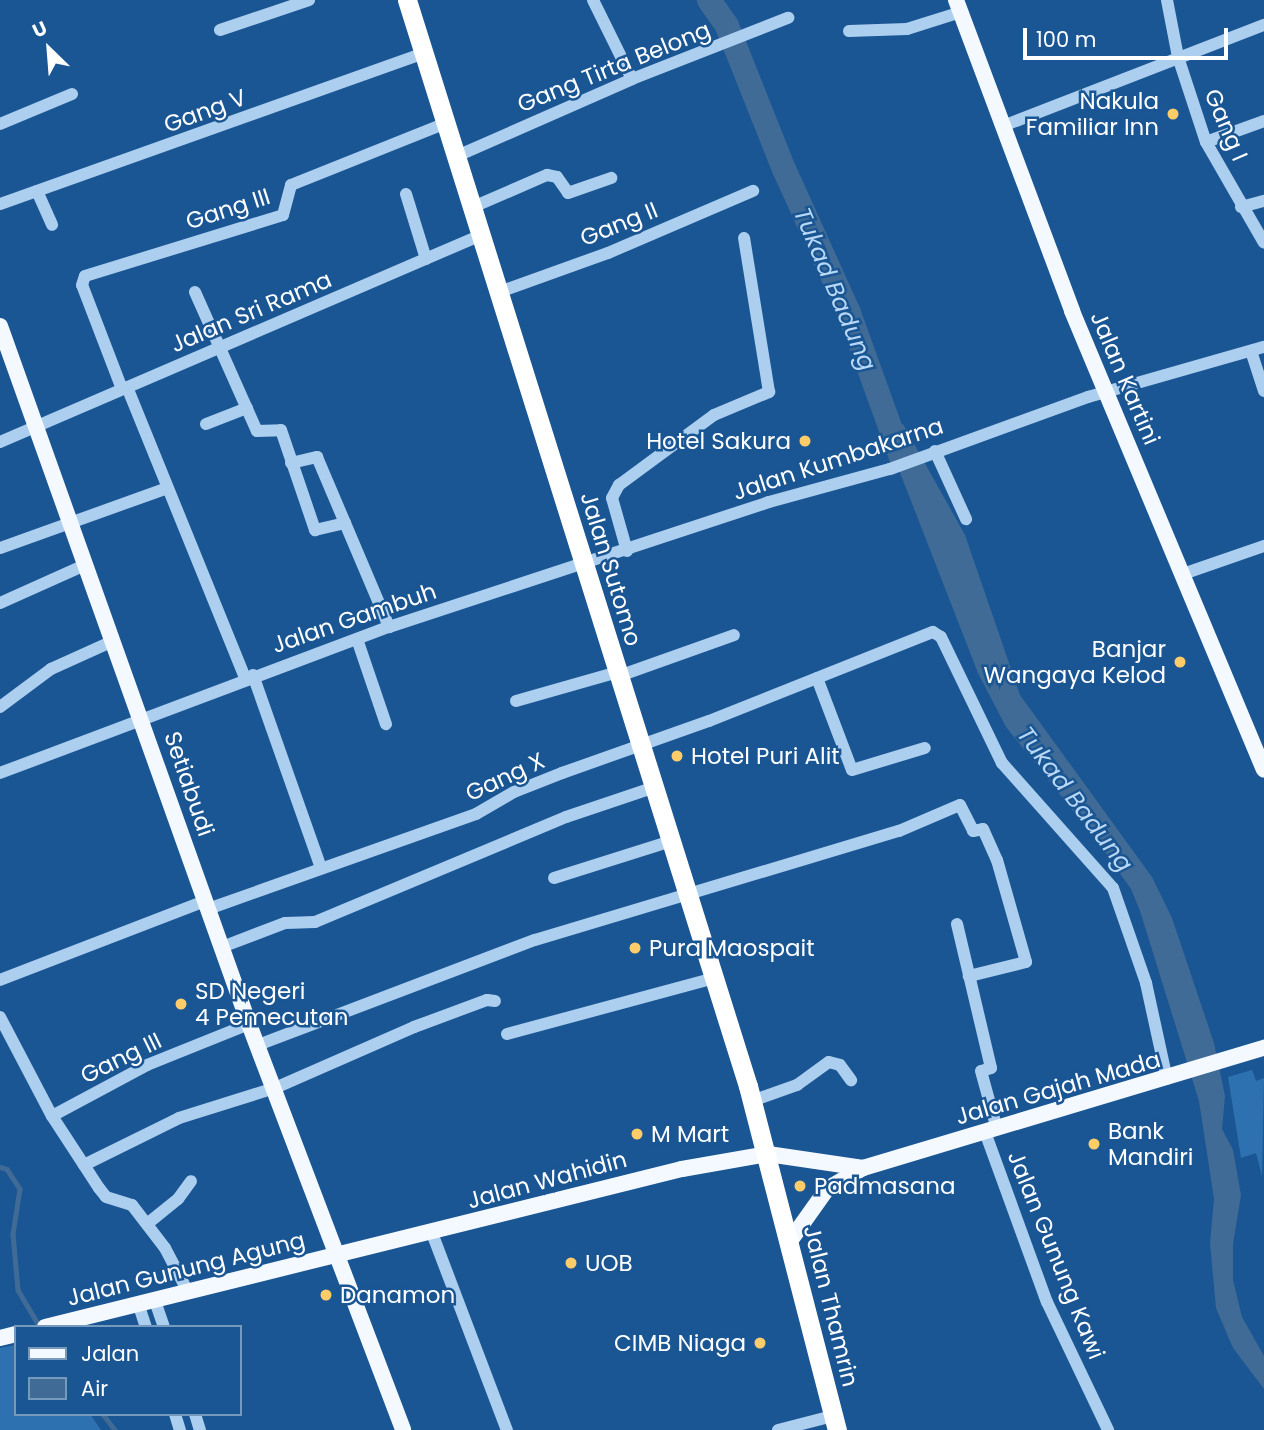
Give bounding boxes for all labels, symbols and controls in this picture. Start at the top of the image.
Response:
north arrow [14,14,84,84]
text: U [28,14,52,45]
scale bar [1026,14,1231,58]
street label: Gang Tirta Belong [514,16,714,118]
text: 100 m [1036,25,1096,54]
street label: Gang V [160,83,250,139]
street label: Gang I [1199,85,1253,165]
place label: Nakula Familiar Inn [1026,87,1159,141]
marker: Nakula Familiar Inn [1165,106,1181,122]
street label: Gang III [182,182,274,236]
street label: Gang II [576,196,662,252]
water label: Tukad Badung [788,203,882,375]
street label: Jalan Sri Rama [166,266,336,358]
street label: Jalan Kartini [1085,307,1165,449]
street label: Jalan Kumbakarna [729,412,947,506]
place label: Hotel Sakura [646,427,791,455]
marker: Hotel Sakura [797,433,813,449]
street label: Jalan Sutomo [574,489,648,649]
street label: Jalan Gambuh [268,577,440,659]
place label: Banjar Wangaya Kelod [984,635,1166,689]
marker: Banjar Wangaya Kelod [1172,654,1188,670]
water label: Tukad Badung [1011,721,1139,877]
street label: Setiabudi [158,728,220,840]
place label: Hotel Puri Alit [691,742,840,770]
street label: Gang X [461,747,549,807]
marker: Hotel Puri Alit [669,748,685,764]
place label: Pura Maospait [649,934,815,962]
marker: Pura Maospait [627,940,643,956]
place label: SD Negeri 4 Pemecutan [195,977,348,1031]
marker: SD Negeri 4 Pemecutan [173,996,189,1012]
street label: Gang III [76,1027,166,1089]
street label: Jalan Gajah Mada [952,1046,1164,1130]
place label: Bank Mandiri [1108,1117,1194,1171]
place label: M Mart [651,1120,729,1148]
marker: M Mart [629,1126,645,1142]
marker: Bank Mandiri [1086,1136,1102,1152]
street label: Jalan Wahidin [464,1145,630,1215]
street label: Jalan Gunung Kawi [1002,1147,1110,1363]
place label: Padmasana [814,1172,955,1200]
marker: Padmasana [792,1178,808,1194]
street label: Jalan Thamrin [798,1223,864,1389]
street label: Jalan Gunung Agung [64,1226,308,1312]
place label: UOB [585,1249,633,1277]
marker: UOB [563,1255,579,1271]
place label: Danamon [340,1281,455,1309]
marker: Danamon [318,1287,334,1303]
legend [14,1325,242,1416]
place label: CIMB Niaga [614,1329,746,1357]
marker: CIMB Niaga [752,1335,768,1351]
text: Jalan [81,1339,139,1368]
text: Air [81,1374,108,1403]

